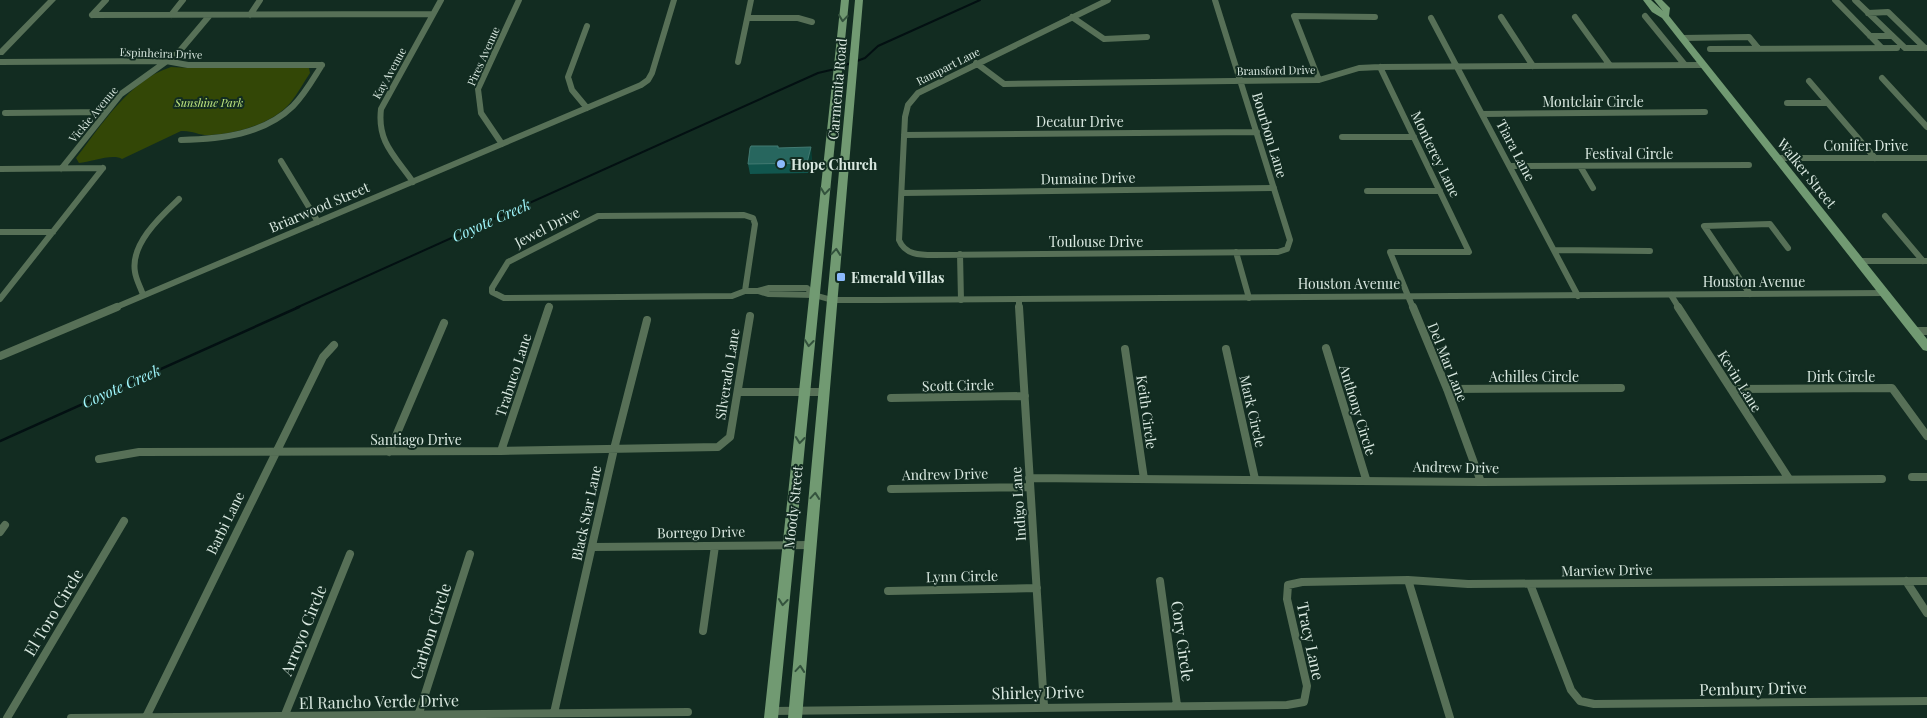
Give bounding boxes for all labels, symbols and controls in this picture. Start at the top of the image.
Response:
one-way arrow [838,14,849,22]
street label: Pires Avenue [463,24,503,88]
street label: Carmenita Road [823,37,851,141]
street label: Rampart Lane [914,43,983,88]
street label: Espinheira Drive [119,44,203,62]
street label: Kay Avenue [369,44,409,101]
street label: Bransford Drive [1236,62,1316,78]
street label: Vickie Avenue [65,83,121,146]
street label: Bourbon Lane [1248,90,1292,180]
street label: Montclair Circle [1542,92,1644,111]
park label: Sunshine Park [174,95,244,110]
street label: Monterey Lane [1407,108,1465,200]
street label: Decatur Drive [1036,112,1124,131]
street label: Tiara Lane [1492,116,1540,184]
street label: Walker Street [1772,133,1842,213]
street label: Conifer Drive [1824,136,1908,155]
street label: Festival Circle [1585,144,1673,163]
place label: Hope Church [791,155,878,174]
marker: Hope Church [775,158,787,170]
street label: Dumaine Drive [1040,168,1136,188]
street label: Briarwood Street [266,177,373,237]
one-way arrow [820,187,831,195]
water label: Coyote Creek [449,194,534,246]
street label: Jewel Drive [510,202,583,252]
street label: Toulouse Drive [1049,232,1143,251]
one-way arrow [831,247,842,255]
place label: Emerald Villas [851,268,945,287]
marker: Emerald Villas [835,271,847,283]
street label: Houston Avenue [1703,272,1805,291]
street label: Houston Avenue [1298,274,1400,293]
street label: Del Mar Lane [1423,320,1473,404]
street label: Silverado Lane [710,327,744,421]
street label: Trabuco Lane [491,331,535,419]
one-way arrow [804,340,815,348]
street label: Kevin Lane [1713,346,1767,416]
water label: Coyote Creek [79,360,164,412]
street label: Anthony Circle [1335,361,1381,458]
street label: Achilles Circle [1488,367,1579,386]
street label: Dirk Circle [1807,367,1875,386]
street label: Mark Circle [1235,373,1271,449]
street label: Keith Circle [1132,374,1162,450]
street label: Scott Circle [922,375,994,395]
street label: Santiago Drive [370,430,462,449]
one-way arrow [794,436,805,444]
street label: Andrew Drive [1412,457,1499,477]
street label: Black Star Lane [567,464,605,562]
street label: Moody Street [779,464,807,549]
street label: Andrew Drive [901,464,988,484]
street label: Indigo Lane [1006,466,1030,542]
street label: Barbi Lane [202,488,248,558]
one-way arrow [809,492,820,500]
street label: Borrego Drive [657,522,745,542]
street label: Marview Drive [1561,560,1653,580]
street label: El Toro Circle [19,564,87,660]
street label: Lynn Circle [926,566,998,586]
street label: Carbon Circle [405,580,455,682]
street label: Arroyo Circle [275,582,331,679]
one-way arrow [778,598,789,606]
street label: Cory Circle [1167,599,1199,683]
street label: Tracy Lane [1292,600,1330,682]
one-way arrow [794,665,805,673]
street label: Pembury Drive [1699,677,1807,699]
street label: Shirley Drive [991,681,1085,703]
street label: El Rancho Verde Drive [299,689,459,713]

